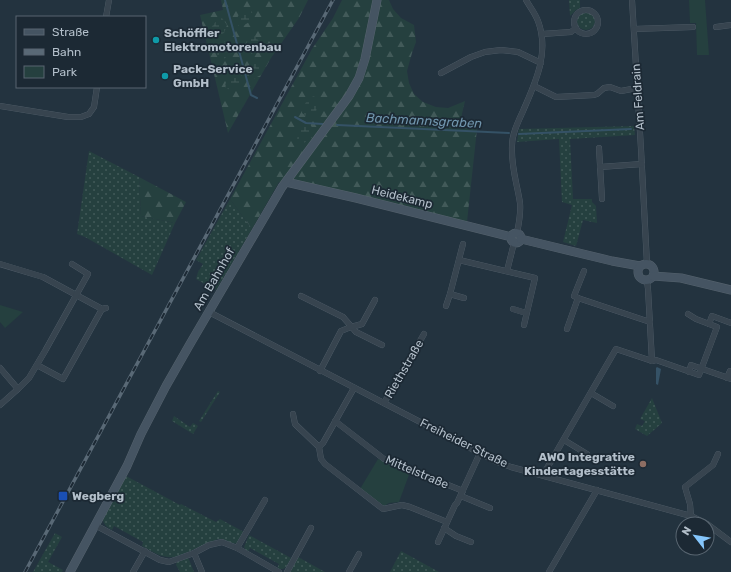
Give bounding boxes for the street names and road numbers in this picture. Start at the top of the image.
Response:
street label: Am Feldrain [629,63,647,131]
street label: Heidekamp [370,183,434,211]
street label: Am Bahnhof [191,245,238,313]
street label: Riethstraße [382,337,426,401]
street label: Freiheider Straße [418,416,510,470]
street label: Mittelstraße [383,452,451,492]

